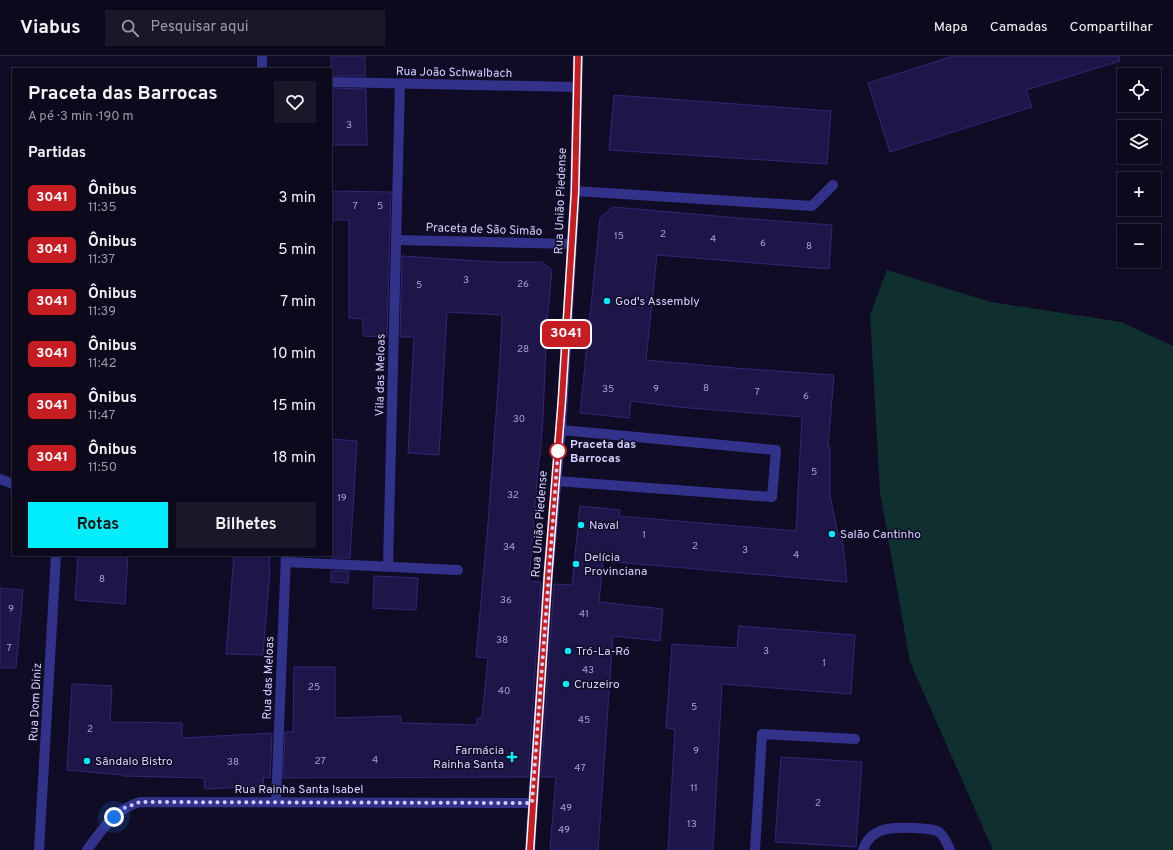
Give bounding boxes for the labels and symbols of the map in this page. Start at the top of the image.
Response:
street label: Rua João Schwalbach [396,64,512,82]
house number: 3 [346,119,352,132]
street label: Rua União Piedense [551,147,571,255]
house number: 7 [352,200,358,213]
house number: 5 [377,200,383,213]
street label: Praceta de São Simão [425,220,543,240]
house number: 2 [660,228,666,241]
house number: 15 [614,230,624,243]
house number: 4 [710,233,716,246]
house number: 6 [760,237,766,250]
house number: 8 [806,240,812,253]
house number: 3 [463,274,469,287]
house number: 26 [517,278,529,291]
house number: 5 [416,279,422,292]
place label: God's Assembly [615,294,700,310]
marker: God's Assembly [602,296,612,306]
line badge: 3041 [538,321,594,347]
street label: Vila das Meloas [372,334,390,417]
house number: 28 [517,343,529,356]
house number: 8 [703,382,709,395]
house number: 35 [602,383,614,396]
house number: 9 [653,383,659,396]
house number: 7 [754,386,760,399]
house number: 6 [803,390,809,403]
house number: 30 [513,413,525,426]
place label: Praceta das Barrocas [570,437,636,467]
marker: Praceta das Barrocas [549,442,567,460]
house number: 5 [811,466,817,479]
street label: Rua União Piedense [528,470,552,578]
house number: 32 [507,489,519,502]
house number: 19 [337,492,347,505]
place label: Naval [589,518,619,534]
marker: Naval [576,520,586,530]
place label: Salão Cantinho [840,527,921,543]
house number: 1 [642,529,646,542]
marker: Salão Cantinho [827,529,837,539]
house number: 2 [692,540,698,553]
house number: 34 [503,541,515,554]
house number: 3 [742,544,748,557]
house number: 4 [793,549,799,562]
place label: Delícia Provinciana [584,550,647,580]
marker: Delícia Provinciana [571,559,581,569]
house number: 8 [99,573,105,586]
house number: 36 [500,594,512,607]
house number: 9 [8,603,14,616]
house number: 41 [579,608,589,621]
house number: 38 [496,634,508,647]
street label: Rua das Meloas [260,636,278,720]
house number: 7 [6,642,12,655]
place label: Tró-La-Ró [576,644,630,660]
house number: 3 [763,645,769,658]
marker: Tró-La-Ró [563,646,573,656]
house number: 1 [822,657,826,670]
street label: Rua Dom Diniz [26,662,46,742]
house number: 43 [582,664,594,677]
place label: Cruzeiro [574,677,620,693]
marker: Cruzeiro [561,679,571,689]
house number: 25 [308,681,320,694]
house number: 40 [498,685,510,698]
house number: 5 [691,701,697,714]
house number: 45 [578,714,590,727]
house number: 2 [87,723,93,736]
place label: Farmácia Rainha Santa [433,743,504,773]
house number: 9 [693,745,699,758]
marker: Farmácia Rainha Santa [507,752,517,762]
place label: Sândalo Bistro [95,754,173,770]
house number: 4 [372,754,378,767]
house number: 27 [314,755,326,768]
marker: Sândalo Bistro [82,756,92,766]
house number: 38 [227,756,239,769]
house number: 47 [574,762,586,775]
street label: Rua Rainha Santa Isabel [235,782,364,798]
house number: 11 [690,782,698,795]
house number: 2 [815,797,821,810]
house number: 49 [560,802,572,815]
your location [104,807,124,827]
house number: 13 [687,818,697,831]
house number: 49 [558,824,570,837]

